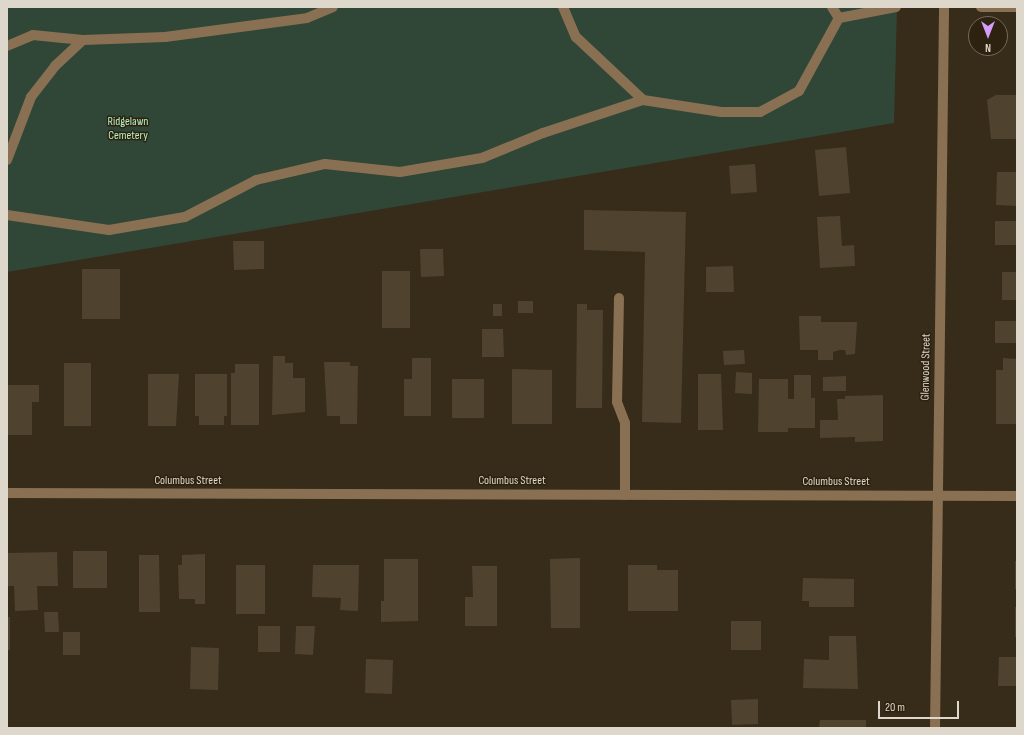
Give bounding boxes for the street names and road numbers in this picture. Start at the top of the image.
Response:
street label: Glenwood Street [918,333,934,401]
street label: Columbus Street [154,474,222,488]
street label: Columbus Street [478,474,546,488]
street label: Columbus Street [802,475,870,489]

